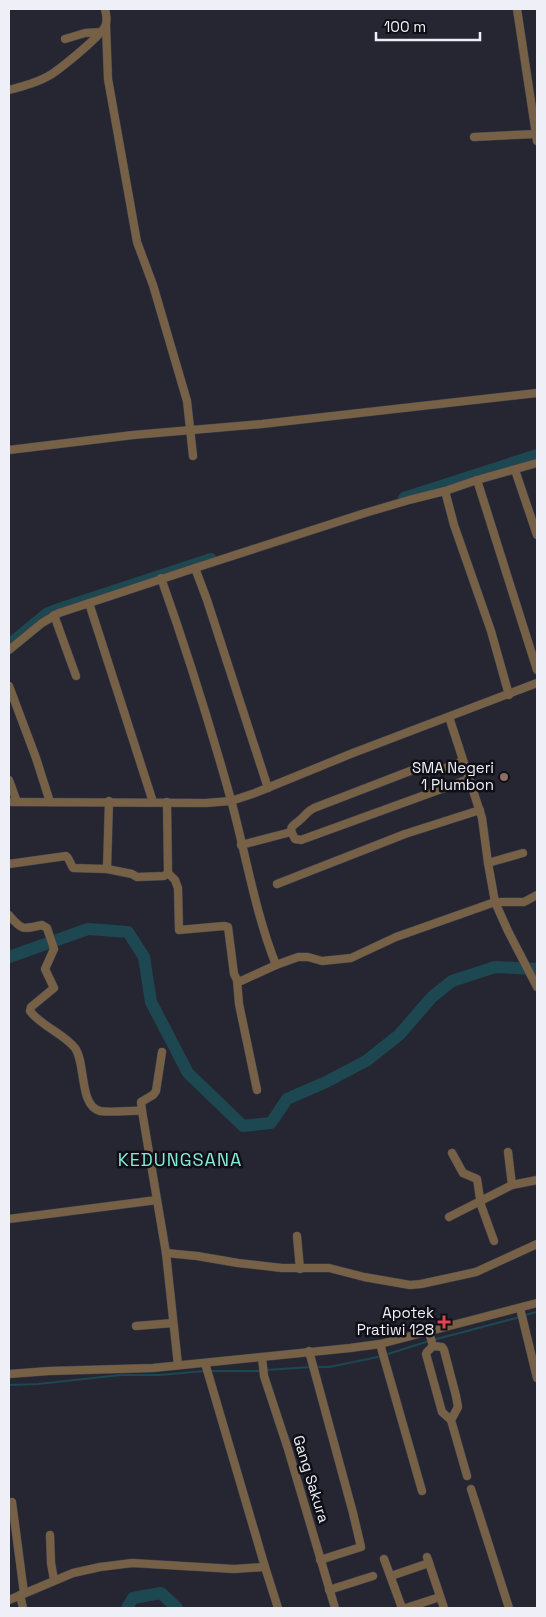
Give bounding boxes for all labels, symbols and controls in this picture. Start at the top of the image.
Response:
scale bar [376,10,480,42]
text: 100 m [384,17,426,36]
place label: SMA Negeri 1 Plumbon [412,758,494,794]
marker: SMA Negeri 1 Plumbon [498,771,510,783]
district label: KEDUNGSANA [118,1148,242,1171]
place label: Apotek Pratiwi 128 [357,1303,434,1339]
marker: Apotek Pratiwi 128 [438,1316,450,1328]
street label: Gang Sakura [289,1433,334,1525]

